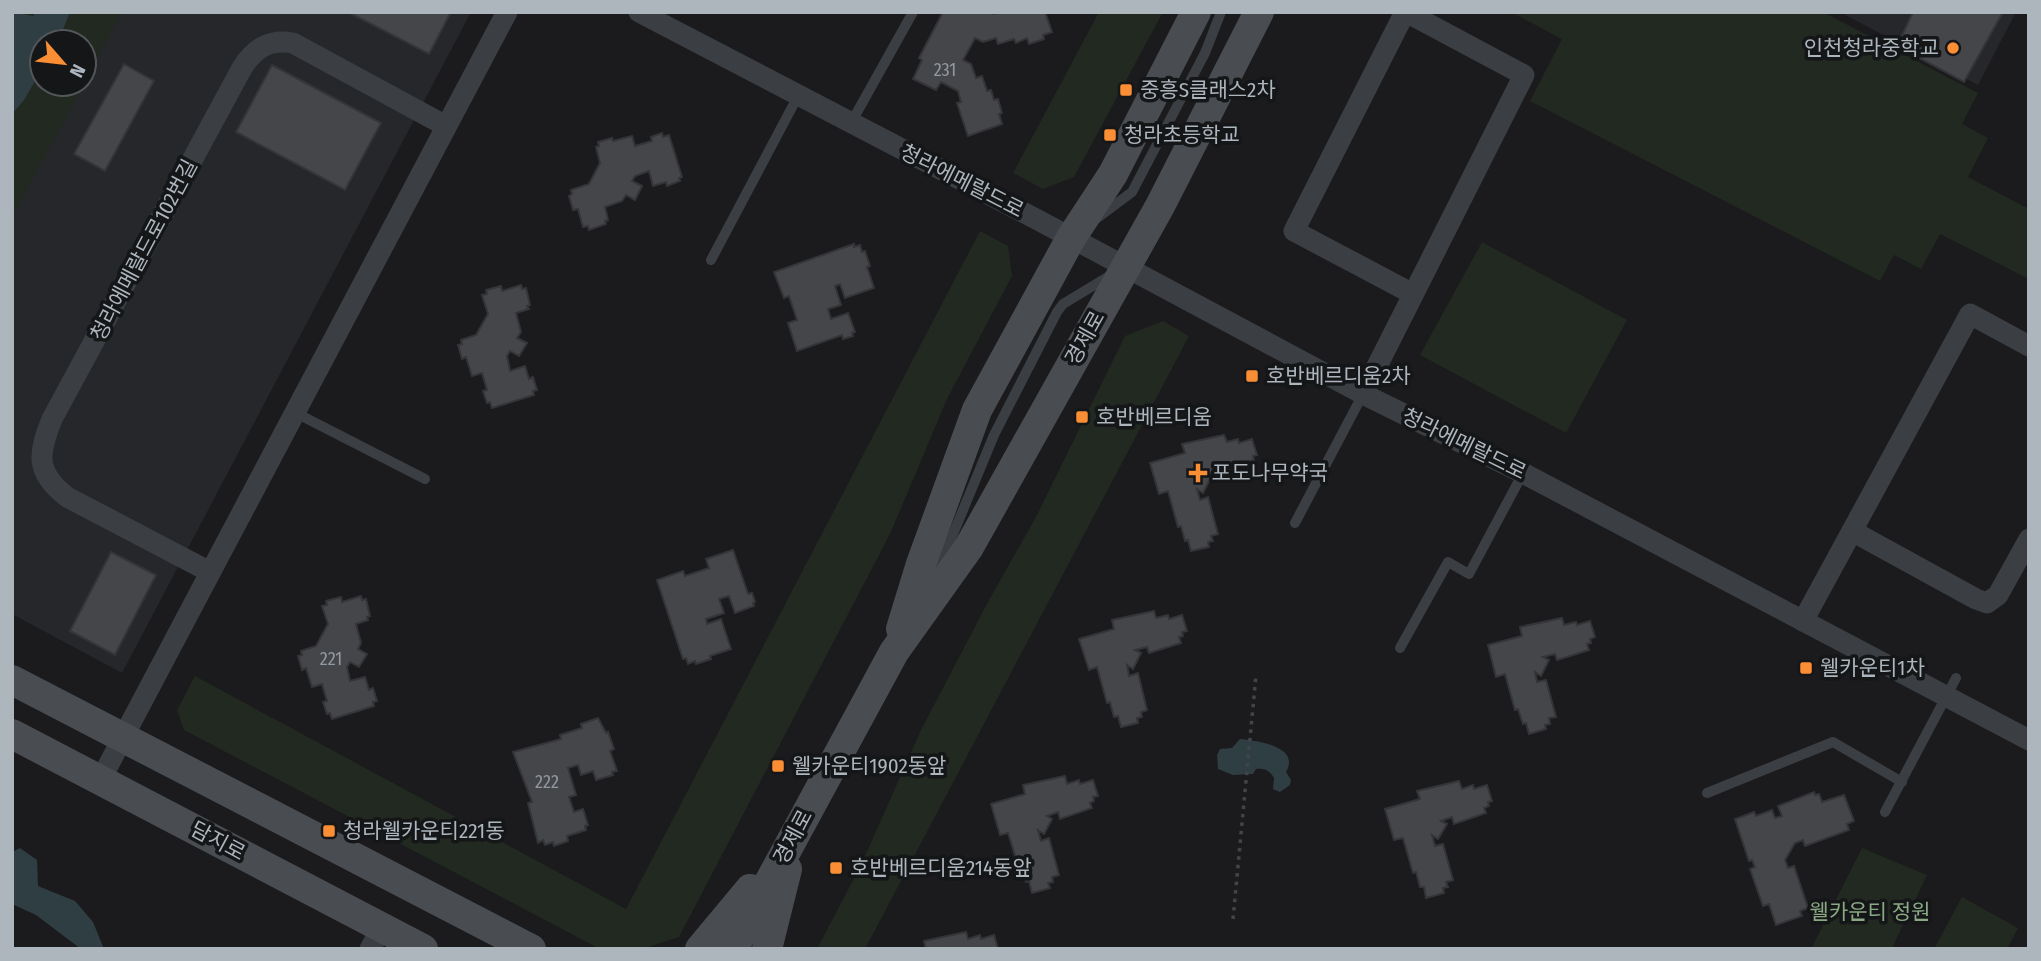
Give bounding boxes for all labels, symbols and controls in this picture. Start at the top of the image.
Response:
north arrow [28,28,98,98]
place label: 인천청라중학교 [1804,35,1939,61]
marker: 인천청라중학교 [1945,40,1961,56]
house number: 231 [934,59,956,81]
text: N [65,60,90,81]
place label: 중흥S클래스2차 [1140,77,1276,103]
marker: 중흥S클래스2차 [1118,82,1134,98]
place label: 청라초등학교 [1124,122,1240,148]
marker: 청라초등학교 [1102,127,1118,143]
street label: 청라에메랄드로 [896,139,1028,223]
street label: 청라에메랄드로102번길 [85,155,203,345]
street label: 경제로 [1060,306,1110,370]
place label: 호반베르디움2차 [1266,363,1411,389]
marker: 호반베르디움2차 [1244,368,1260,384]
street label: 청라에메랄드로 [1398,403,1530,485]
place label: 호반베르디움 [1096,404,1212,430]
marker: 호반베르디움 [1074,409,1090,425]
place label: 포도나무약국 [1212,460,1328,486]
marker: 포도나무약국 [1190,465,1206,481]
house number: 221 [320,648,342,670]
place label: 웰카운티1차 [1820,655,1925,681]
marker: 웰카운티1차 [1798,660,1814,676]
place label: 웰카운티1902동앞 [792,753,946,779]
marker: 웰카운티1902동앞 [770,758,786,774]
house number: 222 [535,771,559,793]
street label: 경제로 [768,805,818,869]
street label: 담지로 [186,816,250,866]
place label: 청라웰카운티221동 [343,818,505,844]
marker: 청라웰카운티221동 [321,823,337,839]
place label: 호반베르디움214동앞 [850,855,1032,881]
marker: 호반베르디움214동앞 [828,860,844,876]
park label: 웰카운티 정원 [1810,899,1930,925]

